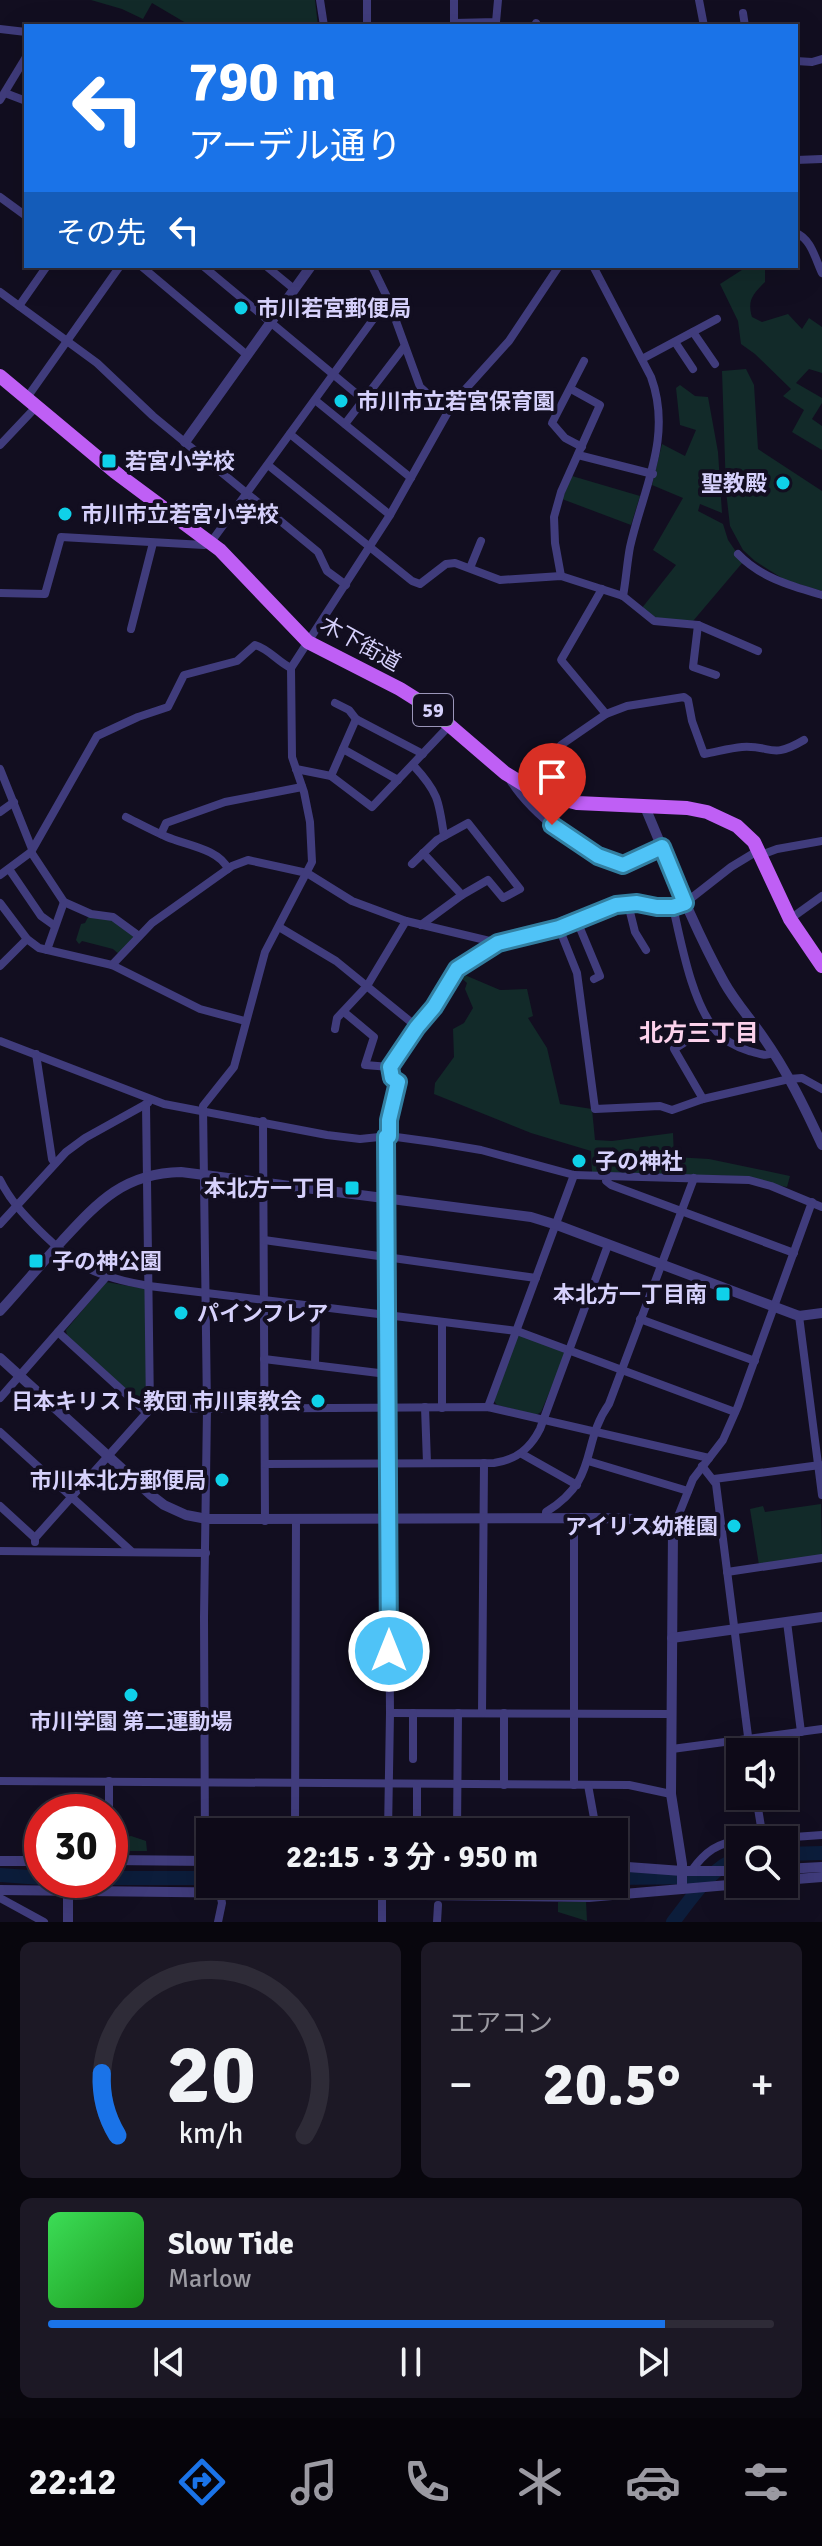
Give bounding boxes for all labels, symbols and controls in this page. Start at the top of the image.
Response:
text: 790 m [188,47,336,116]
icon: left [56,56,160,160]
text: アーデル通り [188,124,402,169]
icon: left [162,208,206,252]
text: その先 [56,215,146,252]
place label: 市川若宮郵便局 [257,295,411,322]
marker: 市川若宮郵便局 [232,299,250,317]
place label: 市川市立若宮保育園 [357,388,555,415]
marker: 市川市立若宮保育園 [332,392,350,410]
place label: 若宮小学校 [125,448,235,475]
marker: 若宮小学校 [100,452,118,470]
place label: 聖教殿 [701,470,767,497]
marker: 聖教殿 [774,474,792,492]
place label: 市川市立若宮小学校 [81,501,279,528]
marker: 市川市立若宮小学校 [56,505,74,523]
street label: 木下街道 [316,610,406,677]
road number: 59 [413,694,453,726]
pin [518,743,586,825]
icon: arrive [530,755,574,799]
district label: 北方三丁目 [639,1018,759,1048]
place label: 子の神社 [595,1148,683,1175]
marker: 子の神社 [570,1152,588,1170]
place label: 本北方一丁目 [204,1175,336,1202]
marker: 本北方一丁目 [343,1179,361,1197]
place label: 子の神公園 [52,1248,162,1275]
marker: 子の神公園 [27,1252,45,1270]
place label: 本北方一丁目南 [553,1281,707,1308]
marker: 本北方一丁目南 [714,1285,732,1303]
place label: パインフレア [197,1300,328,1327]
marker: パインフレア [172,1304,190,1322]
place label: 日本キリスト教団 市川東教会 [11,1388,302,1415]
marker: 日本キリスト教団 市川東教会 [309,1392,327,1410]
place label: 市川本北方郵便局 [30,1467,206,1494]
marker: 市川本北方郵便局 [213,1471,231,1489]
place label: アイリス幼稚園 [565,1513,718,1540]
marker: アイリス幼稚園 [725,1517,743,1535]
position arrow [347,1609,431,1693]
marker: 市川学園 第二運動場 [122,1686,140,1704]
place label: 市川学園 第二運動場 [30,1708,232,1735]
map controls [726,1738,798,1898]
button: sound [726,1738,798,1810]
speed limit sign: 30 [24,1794,128,1898]
button: search [726,1826,798,1898]
text: 22:15 · 3 分 · 950 m [286,1839,538,1876]
text: エアコン [449,2008,553,2040]
text: 20 [166,2024,255,2126]
text: 20.5° [542,2048,681,2122]
text: − [449,2058,473,2112]
text: + [750,2058,774,2112]
text: km/h [178,2116,243,2151]
text: Slow Tide [168,2226,294,2263]
text: Marlow [168,2263,251,2295]
icon: previous [147,2340,191,2384]
icon: pause [389,2340,433,2384]
icon: next [631,2340,675,2384]
icon: directions [174,2454,230,2510]
icon: music [286,2454,342,2510]
icon: phone [399,2454,455,2510]
icon: climate [512,2454,568,2510]
icon: car [625,2454,681,2510]
icon: filters [738,2454,794,2510]
text: 22:12 [28,2460,117,2505]

